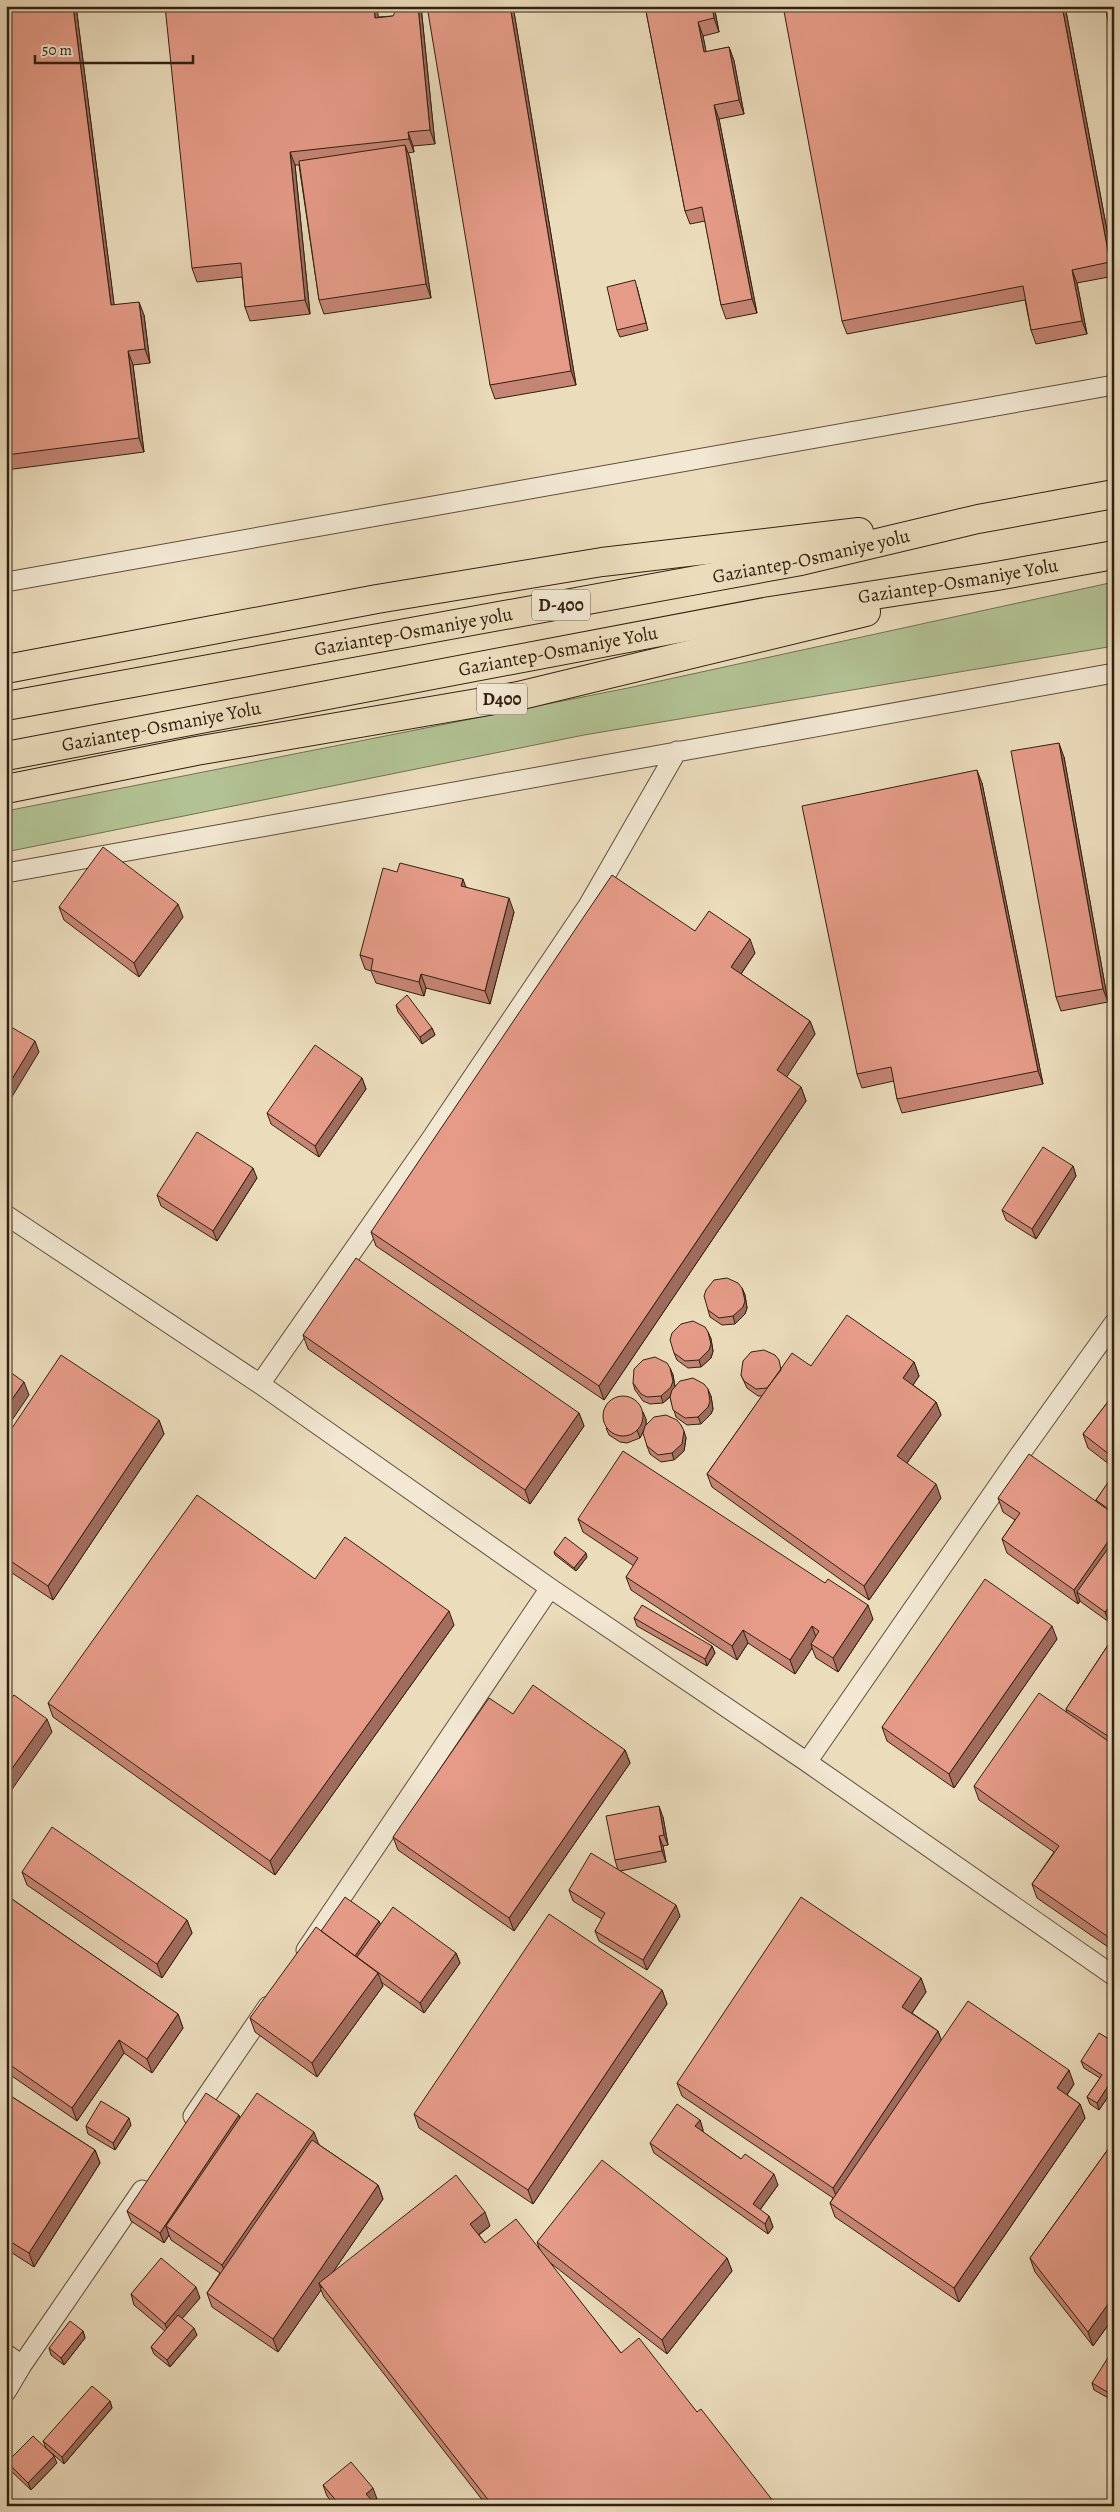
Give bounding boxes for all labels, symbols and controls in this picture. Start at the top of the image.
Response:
scale bar [35,32,192,64]
text: 50 m [42,40,72,60]
street label: Gaziantep-Osmaniye yolu [710,522,913,590]
street label: Gaziantep-Osmaniye Yolu [856,552,1061,610]
road number: D-400 [532,590,590,620]
street label: Gaziantep-Osmaniye yolu [312,601,515,663]
street label: Gaziantep-Osmaniye Yolu [456,619,661,683]
road number: D400 [477,684,527,714]
street label: Gaziantep-Osmaniye Yolu [59,695,264,758]

